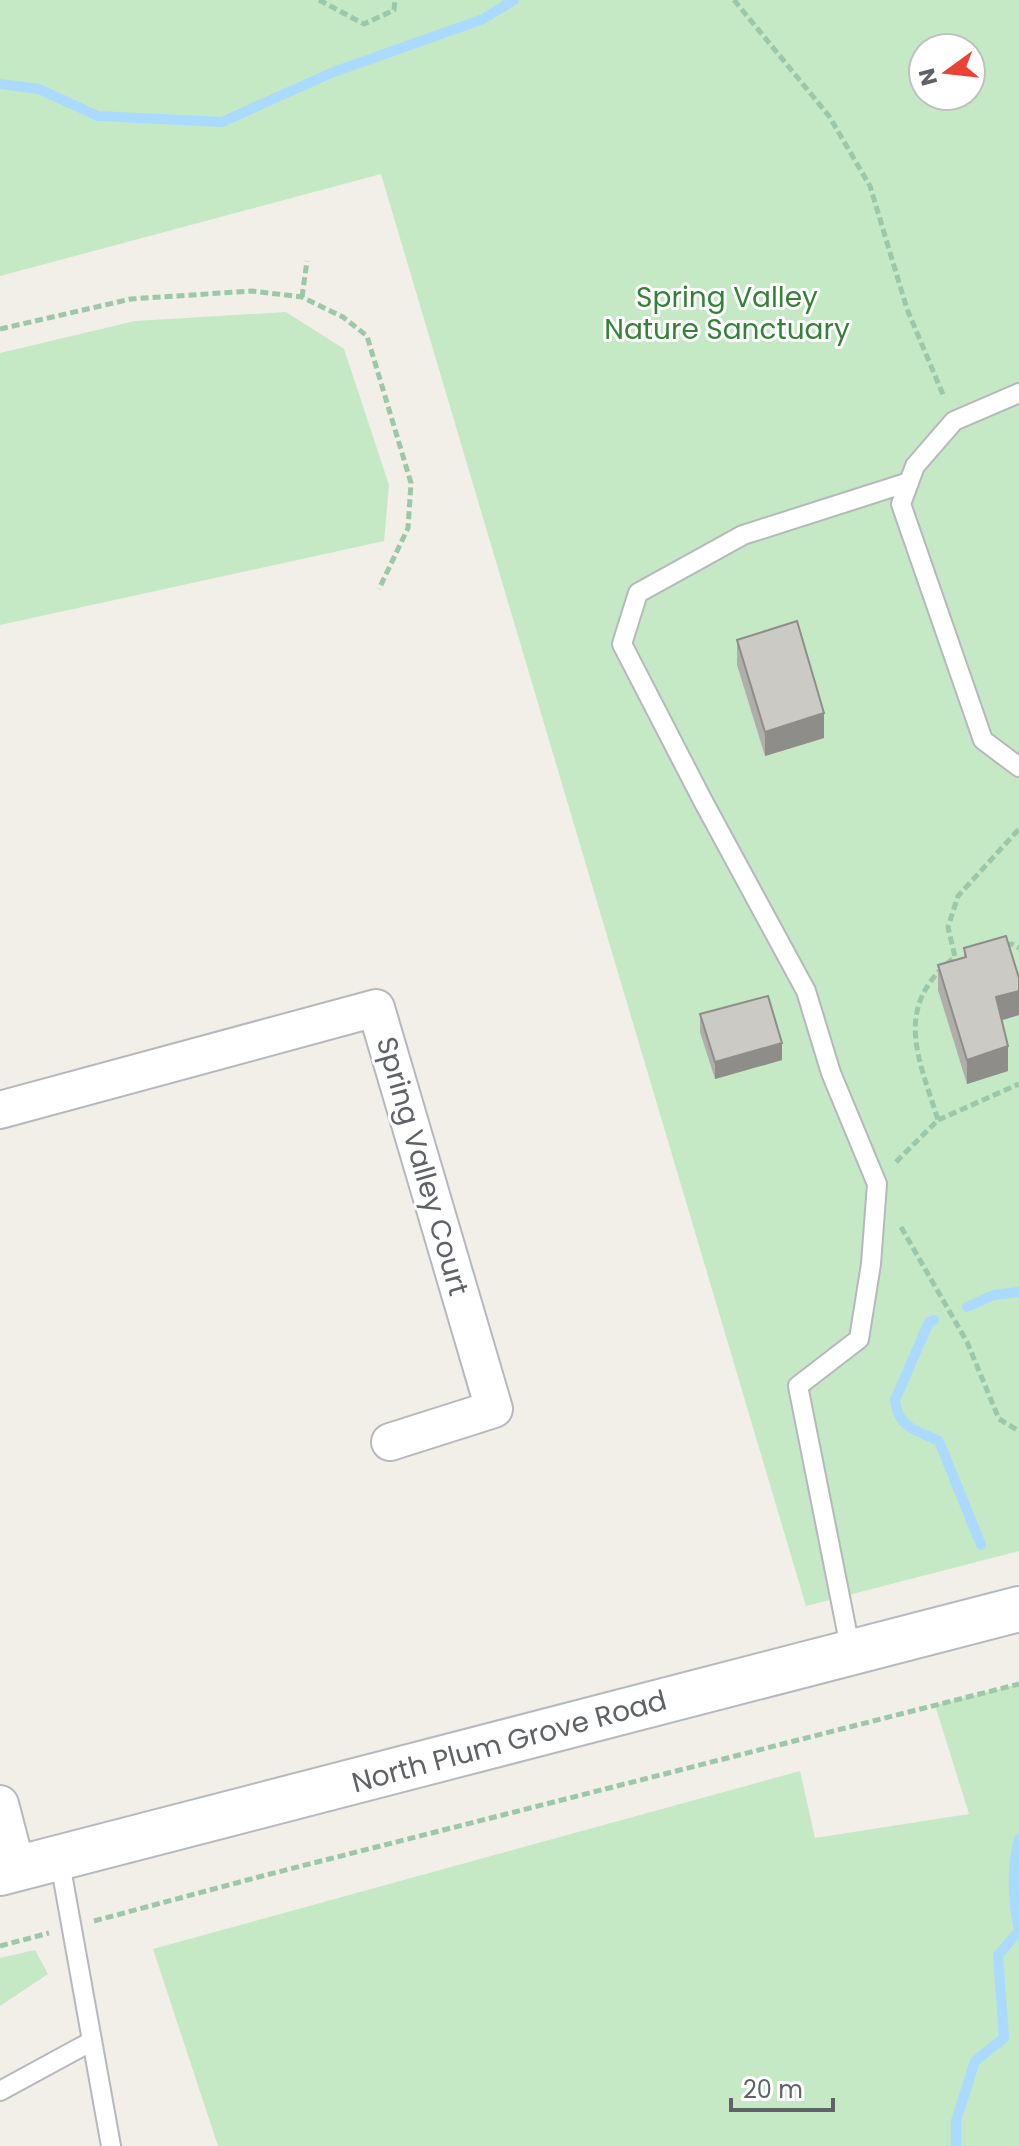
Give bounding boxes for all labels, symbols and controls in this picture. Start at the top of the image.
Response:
north arrow [907,32,987,112]
text: N [911,65,945,89]
park label: Spring Valley Nature Sanctuary [604,278,850,349]
street label: Spring Valley Court [367,1032,478,1300]
street label: North Plum Grove Road [347,1681,671,1802]
scale bar [731,2062,833,2112]
text: 20 m [743,2073,803,2106]

